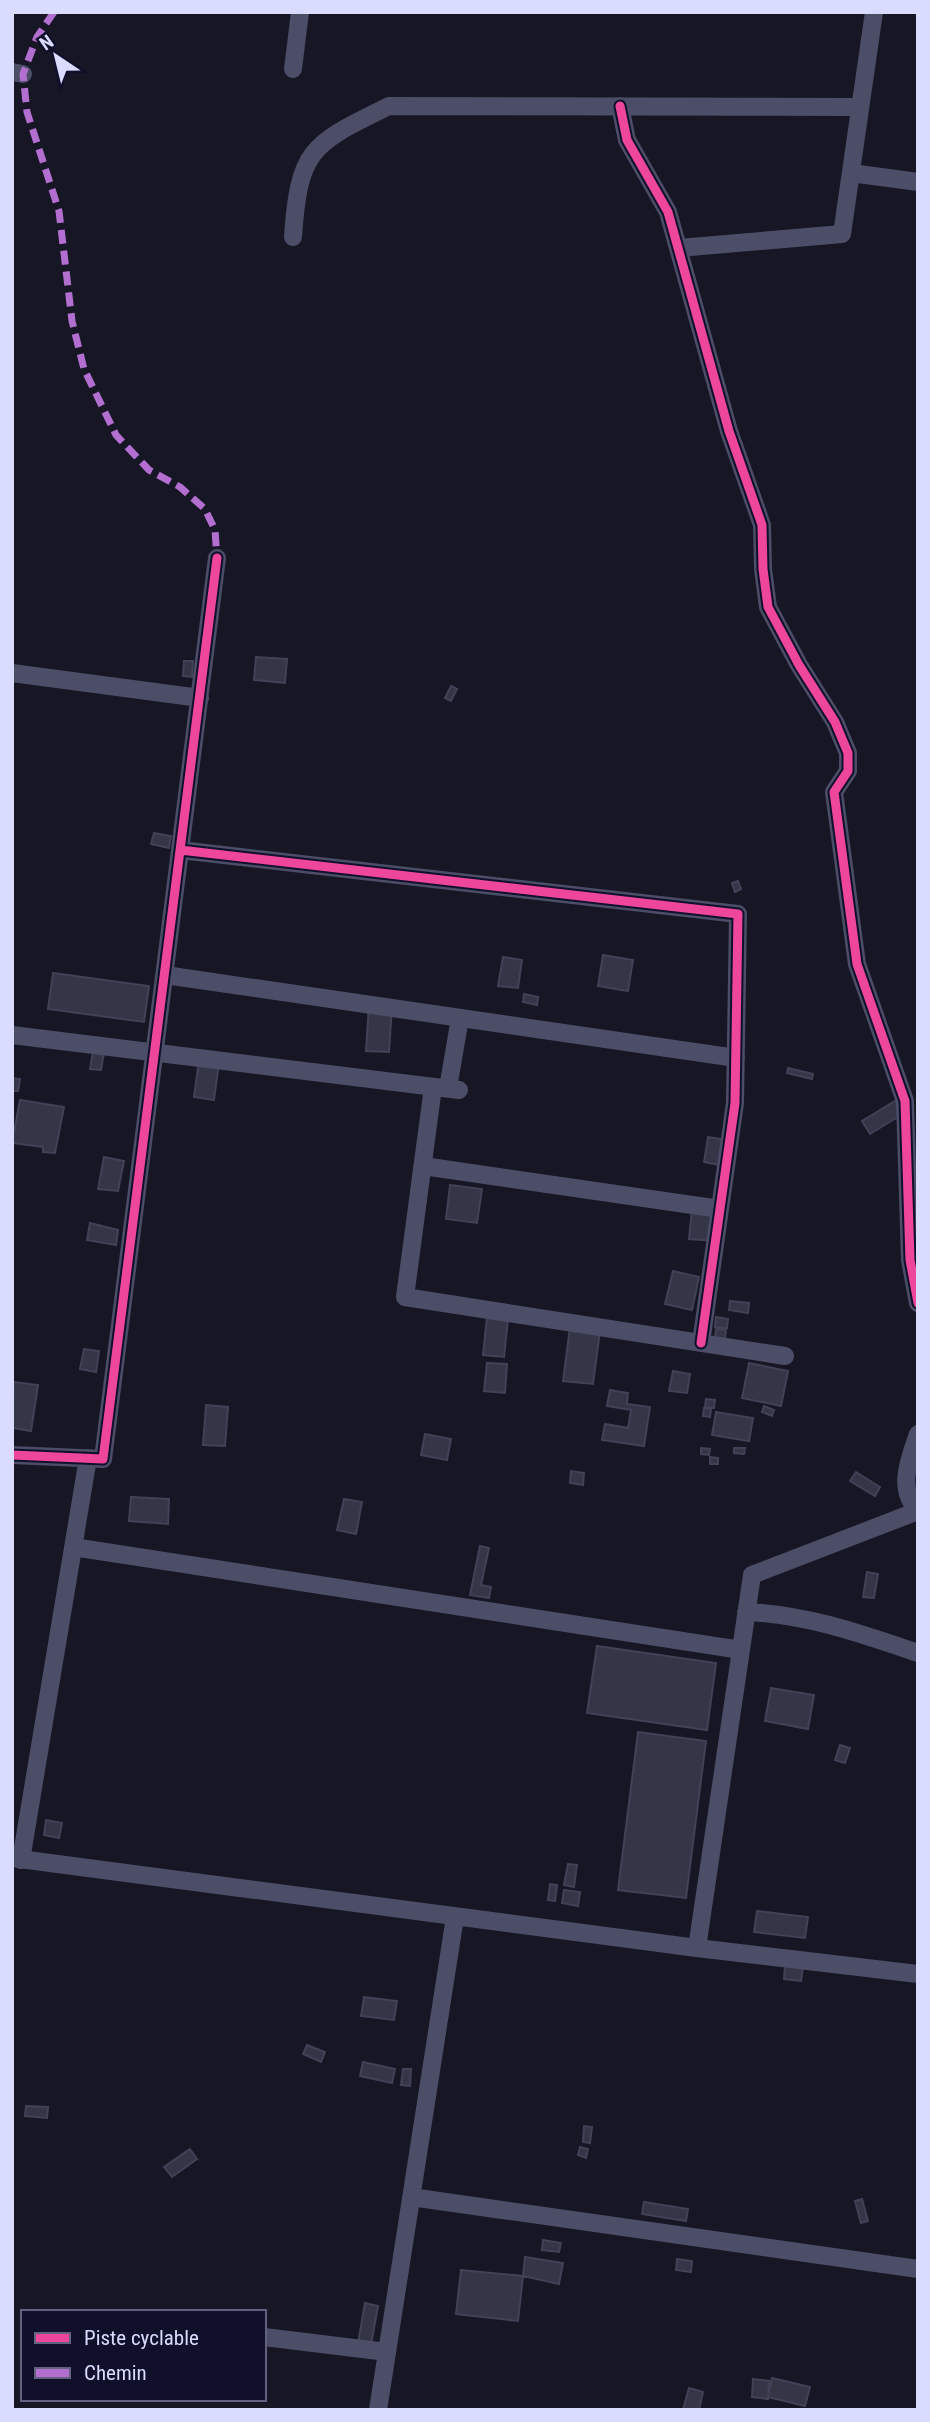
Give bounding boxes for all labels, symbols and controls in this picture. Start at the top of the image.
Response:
north arrow [21,21,91,91]
text: N [35,30,58,55]
legend [21,2310,266,2401]
text: Piste cyclable [84,2326,199,2350]
text: Chemin [84,2361,147,2385]

